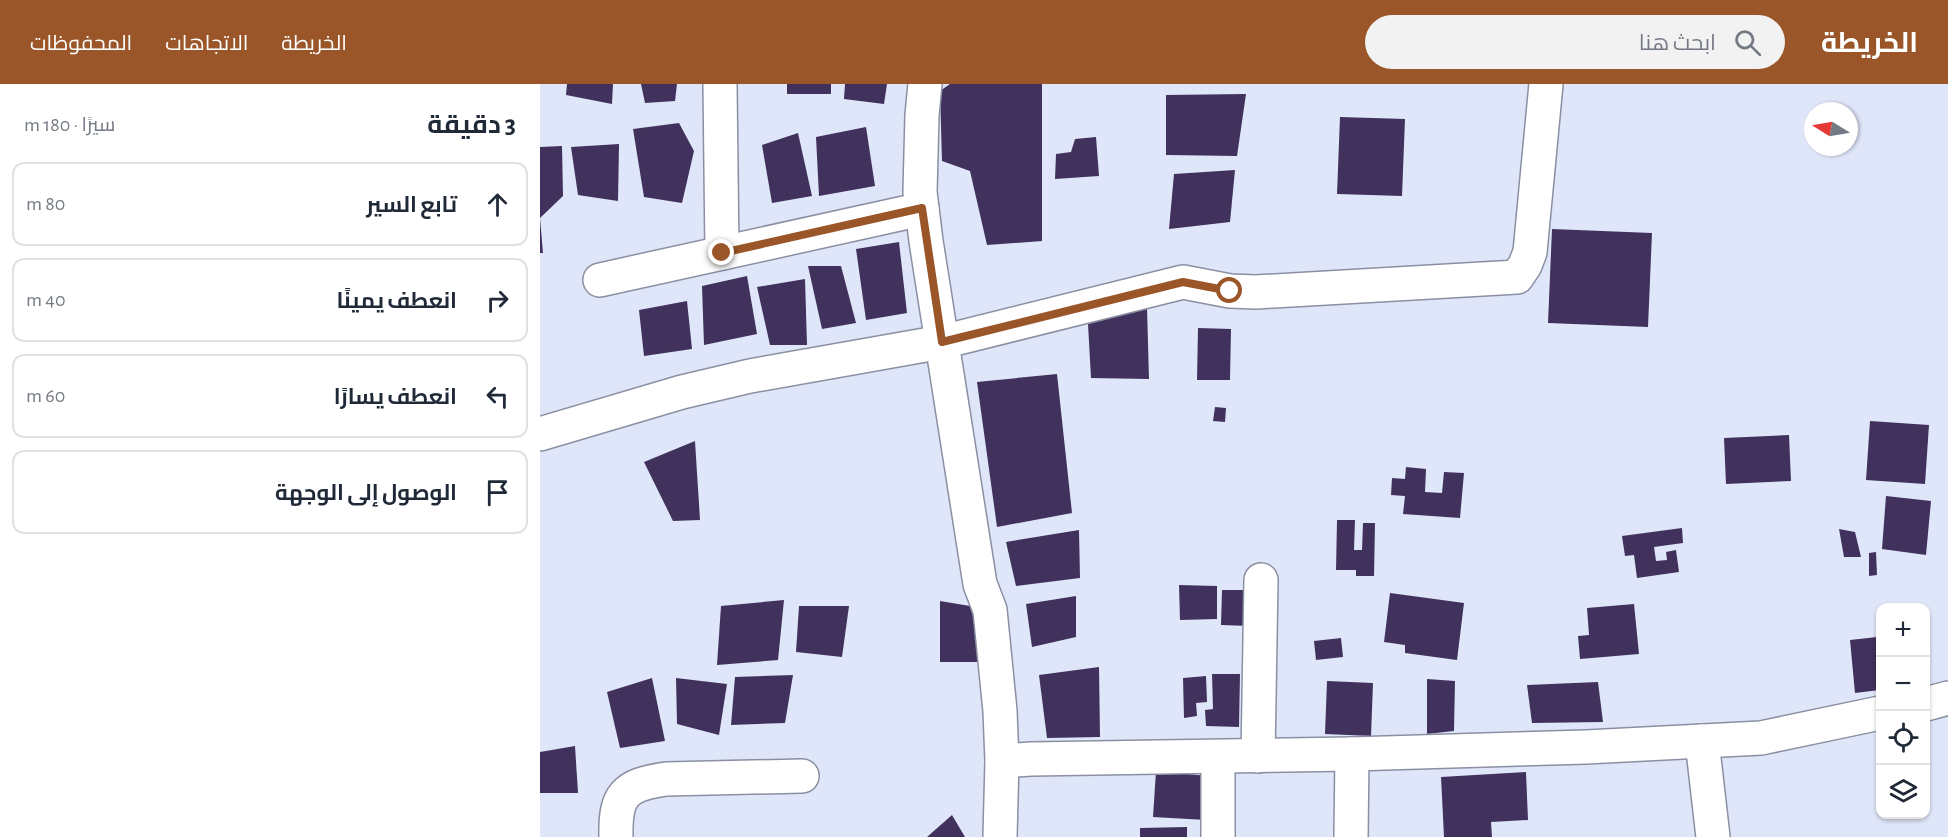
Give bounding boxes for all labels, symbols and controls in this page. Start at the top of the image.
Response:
search box [1365,15,1785,69]
icon: search [1731,26,1764,59]
text: الخريطة [1821,30,1918,58]
text: ابحث هنا [1639,32,1716,54]
text: المحفوظات [30,33,132,54]
text: الاتجاهات [165,33,248,54]
text: الخريطة [281,33,347,54]
north arrow [1804,102,1858,156]
text: 3 دقيقة [427,112,516,138]
text: سيرًا · 180 m [24,115,115,135]
icon: ahead [481,188,514,221]
text: 80 m [26,194,65,214]
text: تابع السير [366,194,457,216]
route end [708,239,734,265]
route start [1216,277,1242,303]
icon: right [481,284,514,317]
text: 40 m [26,290,66,310]
text: انعطف يمينًا [336,290,457,312]
icon: left [481,380,514,413]
text: 60 m [26,386,65,406]
text: انعطف يسارًا [334,386,457,408]
icon: arrive [481,476,514,509]
text: الوصول إلى الوجهة [275,482,457,504]
map controls [1876,603,1930,819]
button: + [1876,603,1930,657]
button: − [1876,657,1930,711]
button: locate [1876,711,1930,765]
button: layers [1876,765,1930,819]

